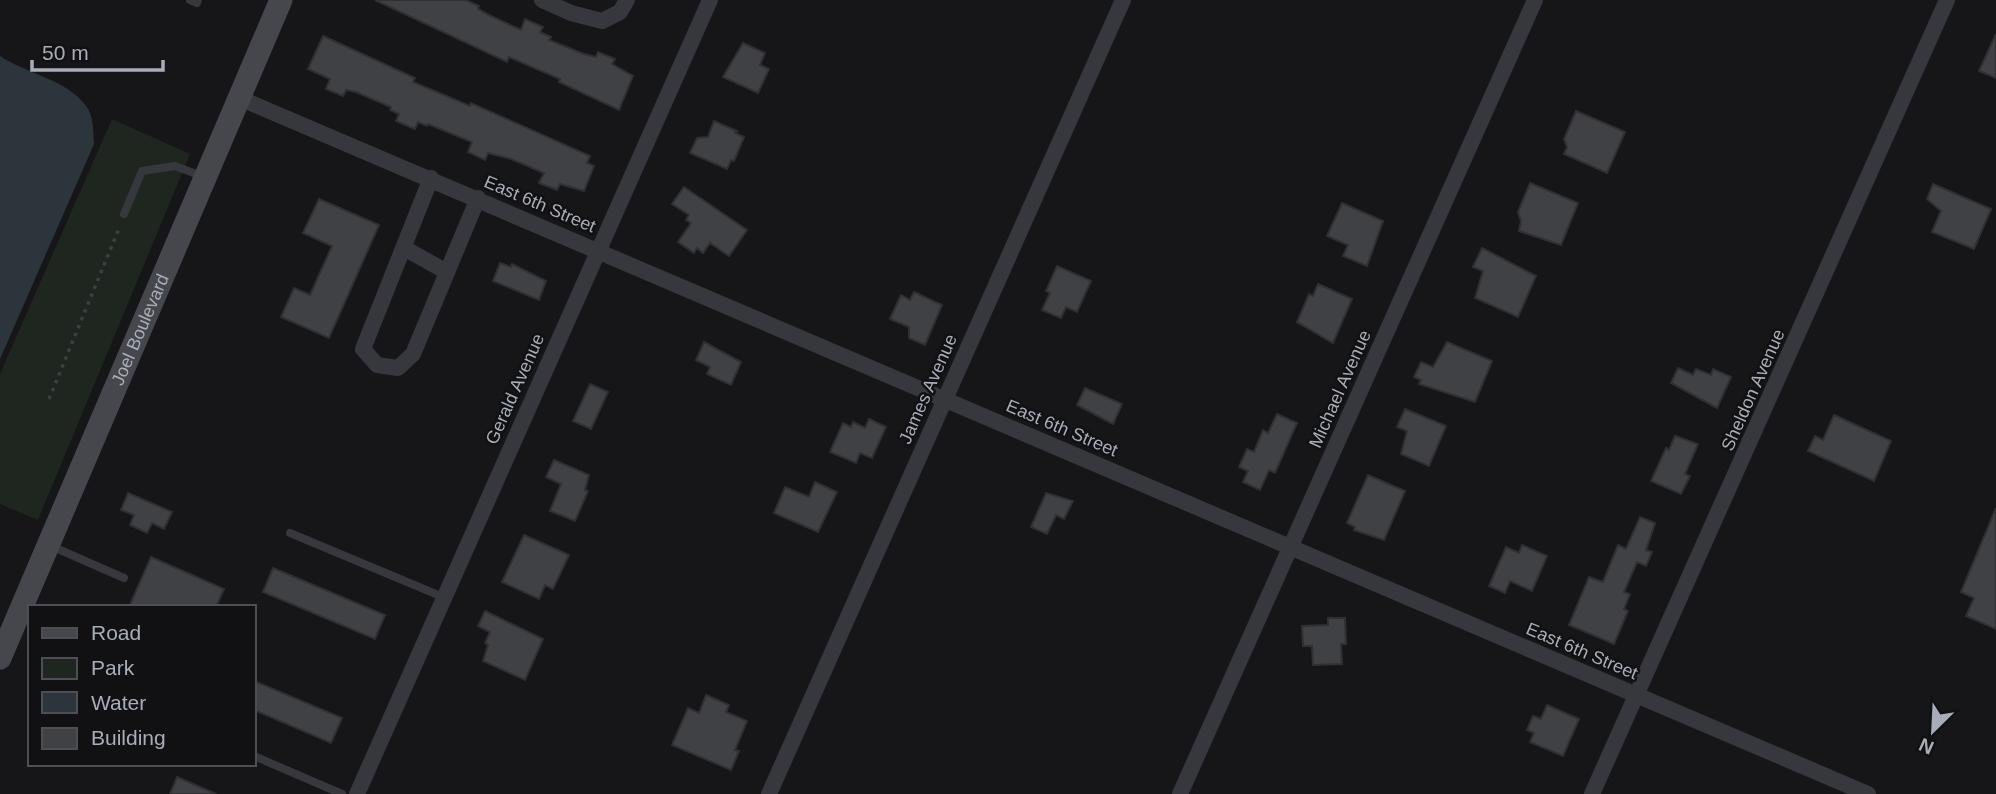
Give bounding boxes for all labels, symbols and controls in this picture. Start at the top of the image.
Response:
scale bar [32,28,163,72]
text: 50 m [42,41,89,64]
street label: East 6th Street [481,172,599,236]
street label: Joel Boulevard [108,271,173,388]
street label: Sheldon Avenue [1717,326,1789,454]
street label: Michael Avenue [1305,327,1375,451]
street label: Gerald Avenue [482,331,548,447]
street label: James Avenue [895,331,961,447]
street label: East 6th Street [1003,396,1121,460]
legend [28,605,256,766]
street label: East 6th Street [1523,619,1641,683]
text: Road [91,621,141,644]
text: Park [91,656,135,679]
text: Water [91,691,146,714]
north arrow [1898,696,1968,766]
text: Building [91,726,166,749]
text: N [1916,734,1937,758]

